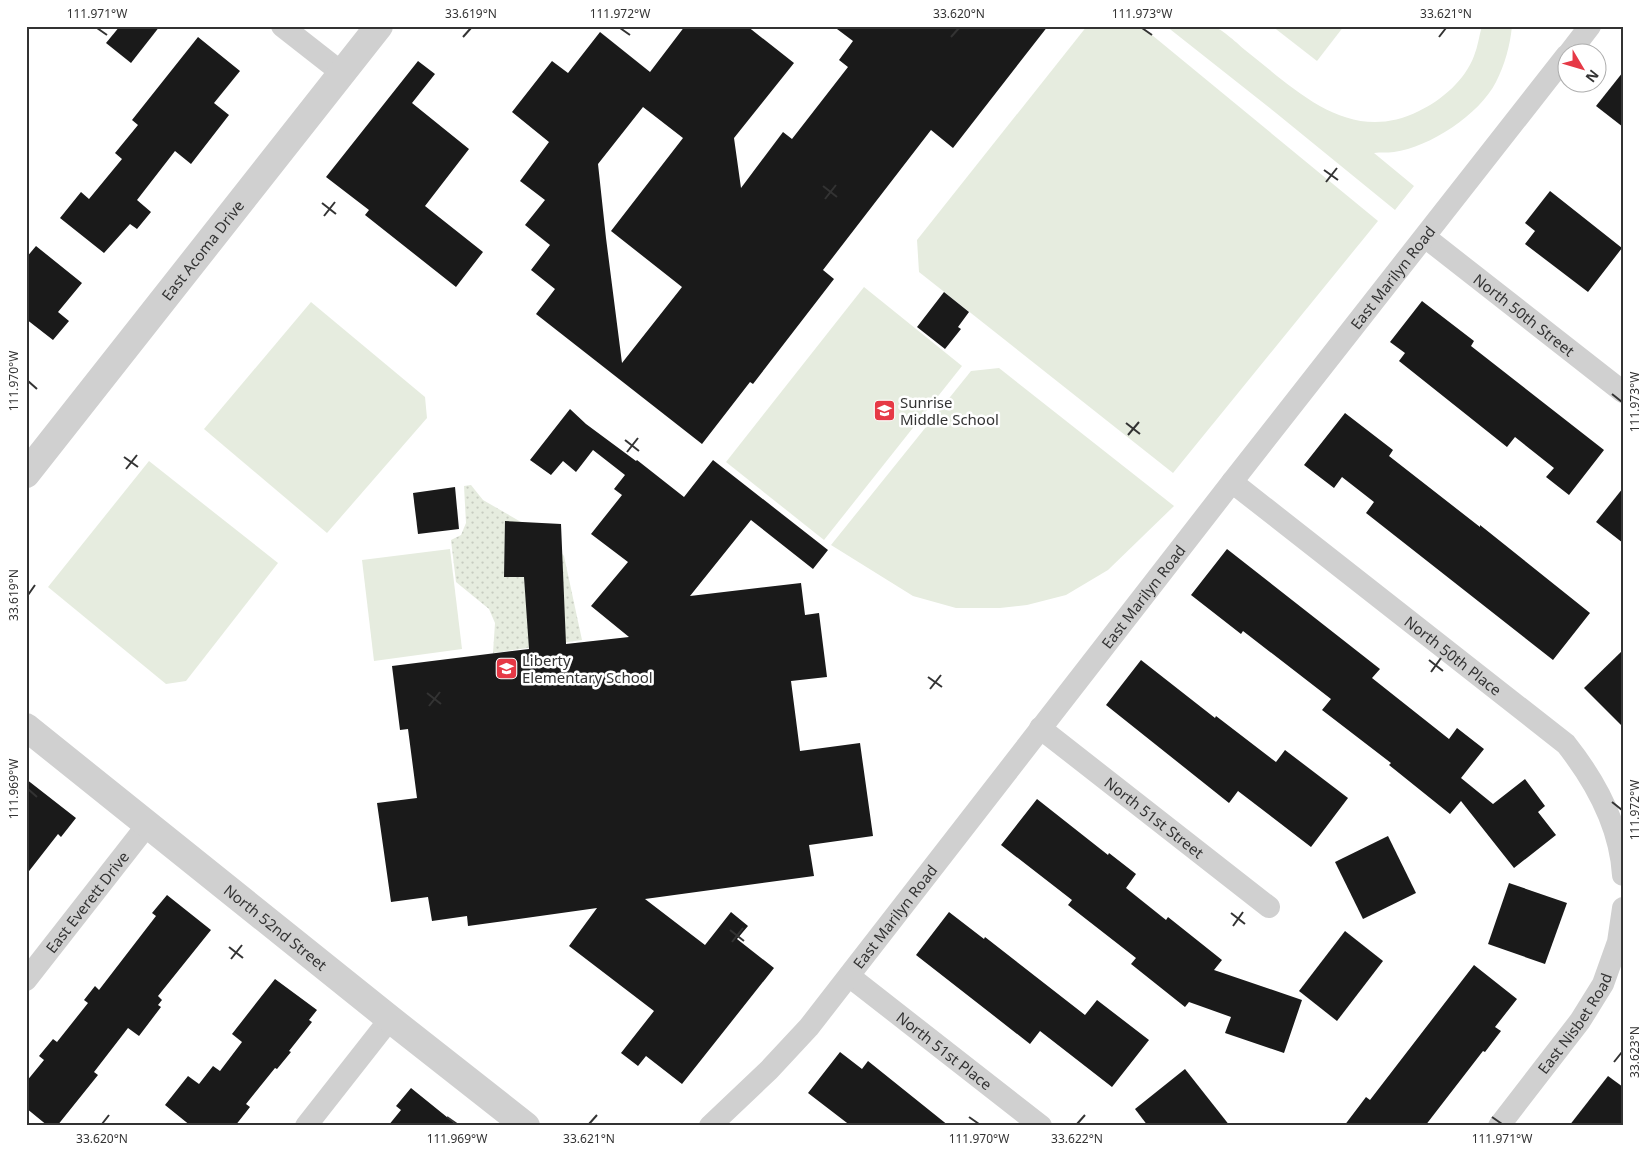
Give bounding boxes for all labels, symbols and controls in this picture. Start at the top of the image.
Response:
text: 111.971°W [67,5,127,22]
text: 33.619°N [445,5,497,22]
text: 111.972°W [590,5,650,22]
text: 33.620°N [933,5,985,22]
text: 111.973°W [1112,5,1172,22]
text: 33.621°N [1420,5,1472,22]
north arrow [1556,42,1606,92]
text: N [1582,66,1604,87]
street label: East Acoma Drive [157,196,248,304]
street label: East Marilyn Road [1346,222,1439,333]
street label: North 50th Street [1470,269,1579,361]
text: 111.970°W [5,351,22,411]
text: 111.973°W [1626,372,1643,432]
place label: Sunrise Middle School [900,392,999,429]
school or university icon: Sunrise Middle School [872,399,896,423]
street label: East Marilyn Road [1097,541,1190,652]
text: 33.619°N [5,569,22,621]
street label: North 50th Place [1400,611,1506,700]
place label: Liberty Elementary School [522,650,653,687]
school or university icon: Liberty Elementary School [494,657,518,681]
text: 111.969°W [5,759,22,819]
street label: North 51st Street [1100,772,1208,863]
text: 111.972°W [1626,780,1643,840]
street label: East Everett Drive [41,847,133,957]
street label: East Marilyn Road [848,860,941,972]
street label: North 52nd Street [220,880,332,975]
street label: East Nisbet Road [1533,970,1616,1078]
street label: North 51st Place [892,1007,996,1094]
text: 33.623°N [1626,1026,1643,1078]
text: 33.620°N [76,1130,128,1147]
text: 111.969°W [427,1130,487,1147]
text: 33.621°N [563,1130,615,1147]
text: 111.970°W [949,1130,1009,1147]
text: 33.622°N [1051,1130,1103,1147]
text: 111.971°W [1472,1130,1532,1147]

